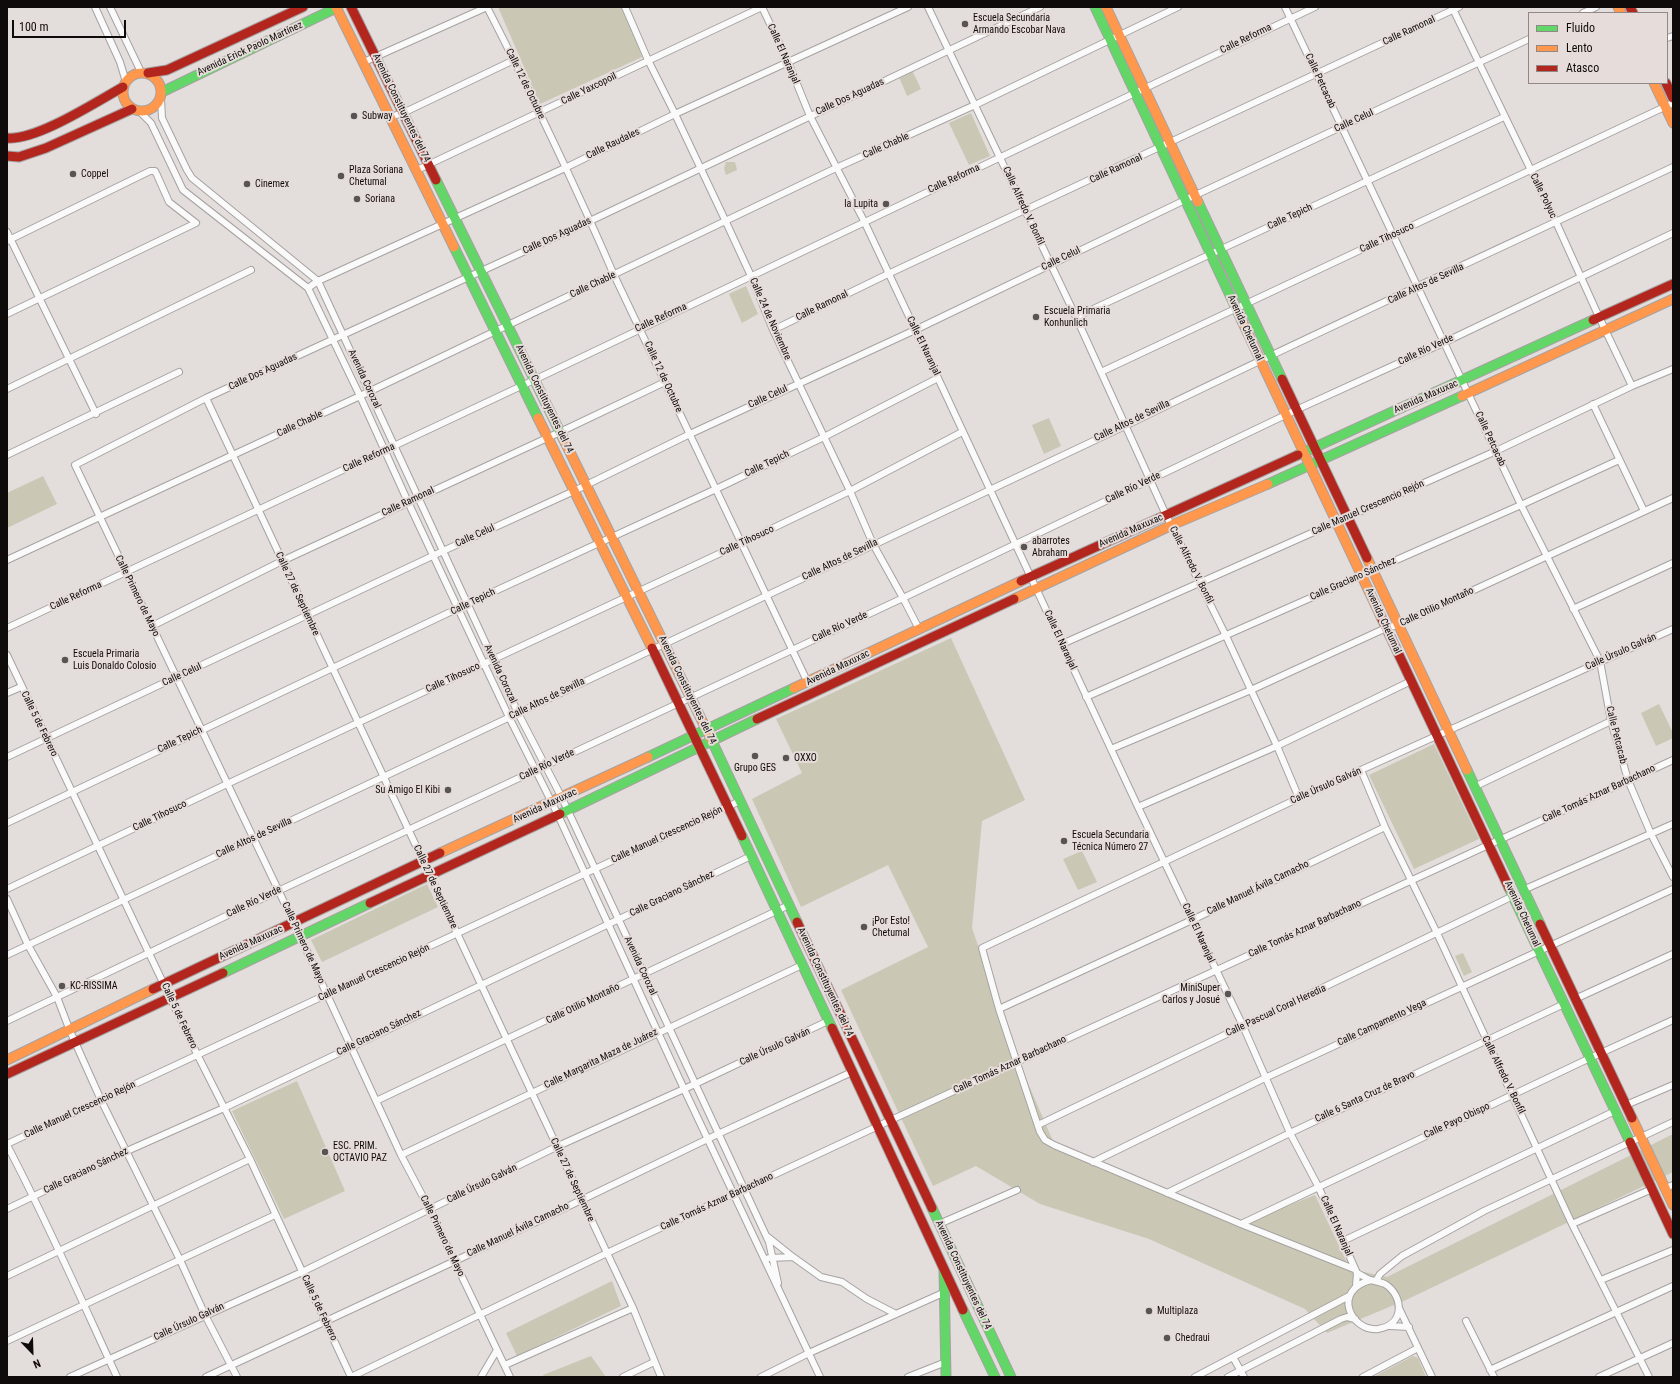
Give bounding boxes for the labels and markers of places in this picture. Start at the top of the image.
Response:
place label: Escuela Secundaria Armando Escobar Nava [973,12,1065,36]
marker: Escuela Secundaria Armando Escobar Nava [960,19,970,29]
place label: Subway [362,110,392,122]
marker: Subway [349,111,359,121]
place label: Plaza Soriana Chetumal [349,164,403,188]
place label: Coppel [81,168,109,180]
marker: Coppel [68,169,78,179]
marker: Plaza Soriana Chetumal [336,171,346,181]
place label: Cinemex [255,178,289,190]
marker: Cinemex [242,179,252,189]
place label: Soriana [365,193,395,205]
marker: Soriana [352,194,362,204]
place label: la Lupita [844,198,878,210]
marker: la Lupita [881,199,891,209]
place label: Escuela Primaria Konhunlich [1044,305,1110,328]
marker: Escuela Primaria Konhunlich [1031,312,1041,322]
place label: abarrotes Abraham [1032,535,1070,558]
marker: abarrotes Abraham [1019,542,1029,552]
place label: Escuela Primaria Luis Donaldo Colosio [73,648,156,672]
marker: Escuela Primaria Luis Donaldo Colosio [60,655,70,665]
marker: Grupo GES [750,751,760,761]
place label: OXXO [794,752,817,764]
marker: OXXO [781,753,791,763]
place label: Grupo GES [734,762,776,774]
place label: Su Amigo El Kibi [375,784,440,796]
marker: Su Amigo El Kibi [443,785,453,795]
place label: Escuela Secundaria Técnica Número 27 [1072,829,1149,852]
marker: Escuela Secundaria Técnica Número 27 [1059,836,1069,846]
place label: ¡Por Esto! Chetumal [872,915,910,938]
marker: ¡Por Esto! Chetumal [859,922,869,932]
place label: KC-RISSIMA [70,980,118,992]
marker: KC-RISSIMA [57,981,67,991]
place label: MiniSuper Carlos y Josué [1162,982,1220,1006]
marker: MiniSuper Carlos y Josué [1223,989,1233,999]
place label: ESC. PRIM. OCTAVIO PAZ [333,1140,387,1164]
marker: ESC. PRIM. OCTAVIO PAZ [320,1147,330,1157]
place label: Multiplaza [1157,1305,1198,1317]
marker: Multiplaza [1144,1306,1154,1316]
place label: Chedraui [1175,1332,1210,1344]
marker: Chedraui [1162,1333,1172,1343]

